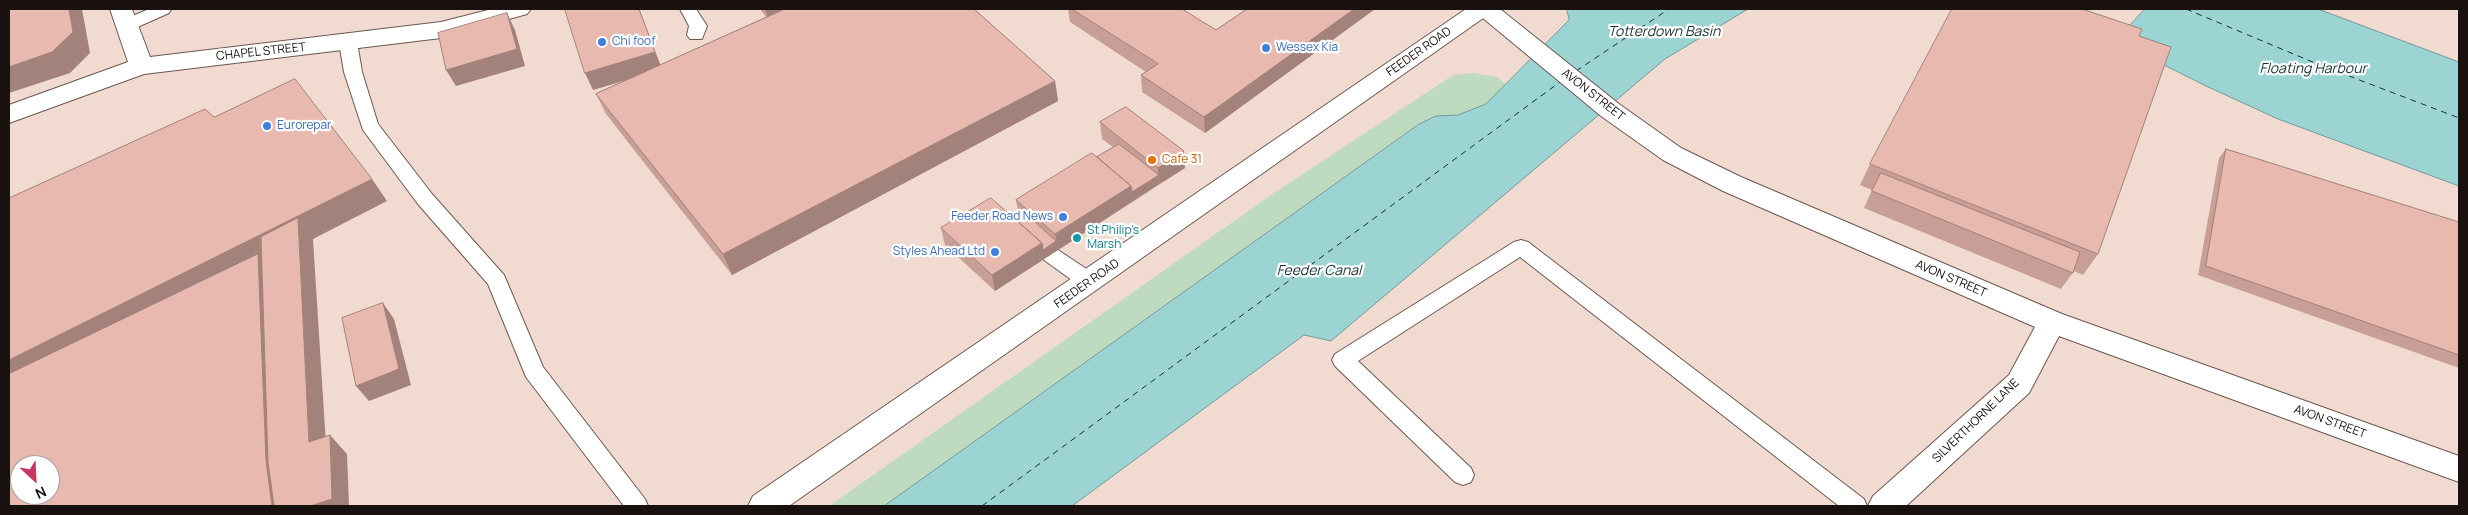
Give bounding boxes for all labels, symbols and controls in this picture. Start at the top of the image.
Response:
street label: FEEDER ROAD [1384,24,1454,80]
water label: Totterdown Basin [1608,24,1720,40]
place label: Chi foof [612,35,655,49]
marker: Chi foof [596,36,608,48]
street label: CHAPEL STREET [216,40,306,64]
place label: Wessex Kia [1276,41,1338,55]
marker: Wessex Kia [1260,42,1272,54]
water label: Floating Harbour [2260,61,2366,77]
street label: AVON STREET [1559,66,1627,124]
place label: Eurorepar [277,119,331,133]
marker: Eurorepar [261,120,273,132]
place label: Cafe 31 [1162,153,1202,167]
marker: Cafe 31 [1146,154,1158,166]
place label: Feeder Road News [951,210,1053,224]
marker: Feeder Road News [1057,211,1069,223]
place label: St Philip's Marsh [1087,224,1139,252]
marker: St Philip's Marsh [1071,232,1083,244]
place label: Styles Ahead Ltd [893,245,985,259]
marker: Styles Ahead Ltd [989,246,1001,258]
street label: FEEDER ROAD [1052,256,1122,312]
street label: AVON STREET [1913,258,1989,300]
water label: Feeder Canal [1277,263,1361,279]
street label: SILVERTHORNE LANE [1930,376,2022,466]
street label: AVON STREET [2292,402,2368,442]
north arrow [10,455,60,505]
text: N [33,482,50,504]

